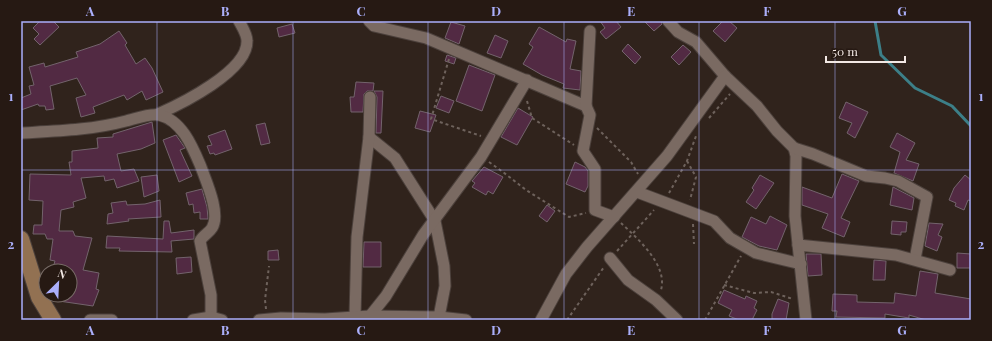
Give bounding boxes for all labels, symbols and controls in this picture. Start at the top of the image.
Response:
text: A [85,2,95,19]
text: B [221,2,230,19]
text: C [356,2,366,19]
text: D [491,2,501,19]
text: E [627,2,635,19]
text: F [763,2,771,19]
text: G [897,2,907,19]
scale bar [826,38,905,64]
text: 50 m [832,43,858,59]
text: 1 [9,87,14,104]
text: 1 [979,87,984,104]
text: 2 [8,235,15,252]
text: 2 [978,235,985,252]
north arrow [38,263,78,303]
text: N [56,265,69,282]
text: A [85,321,95,338]
text: B [221,321,230,338]
text: C [356,321,366,338]
text: D [491,321,501,338]
text: E [627,321,635,338]
text: F [763,321,771,338]
text: G [897,321,907,338]

